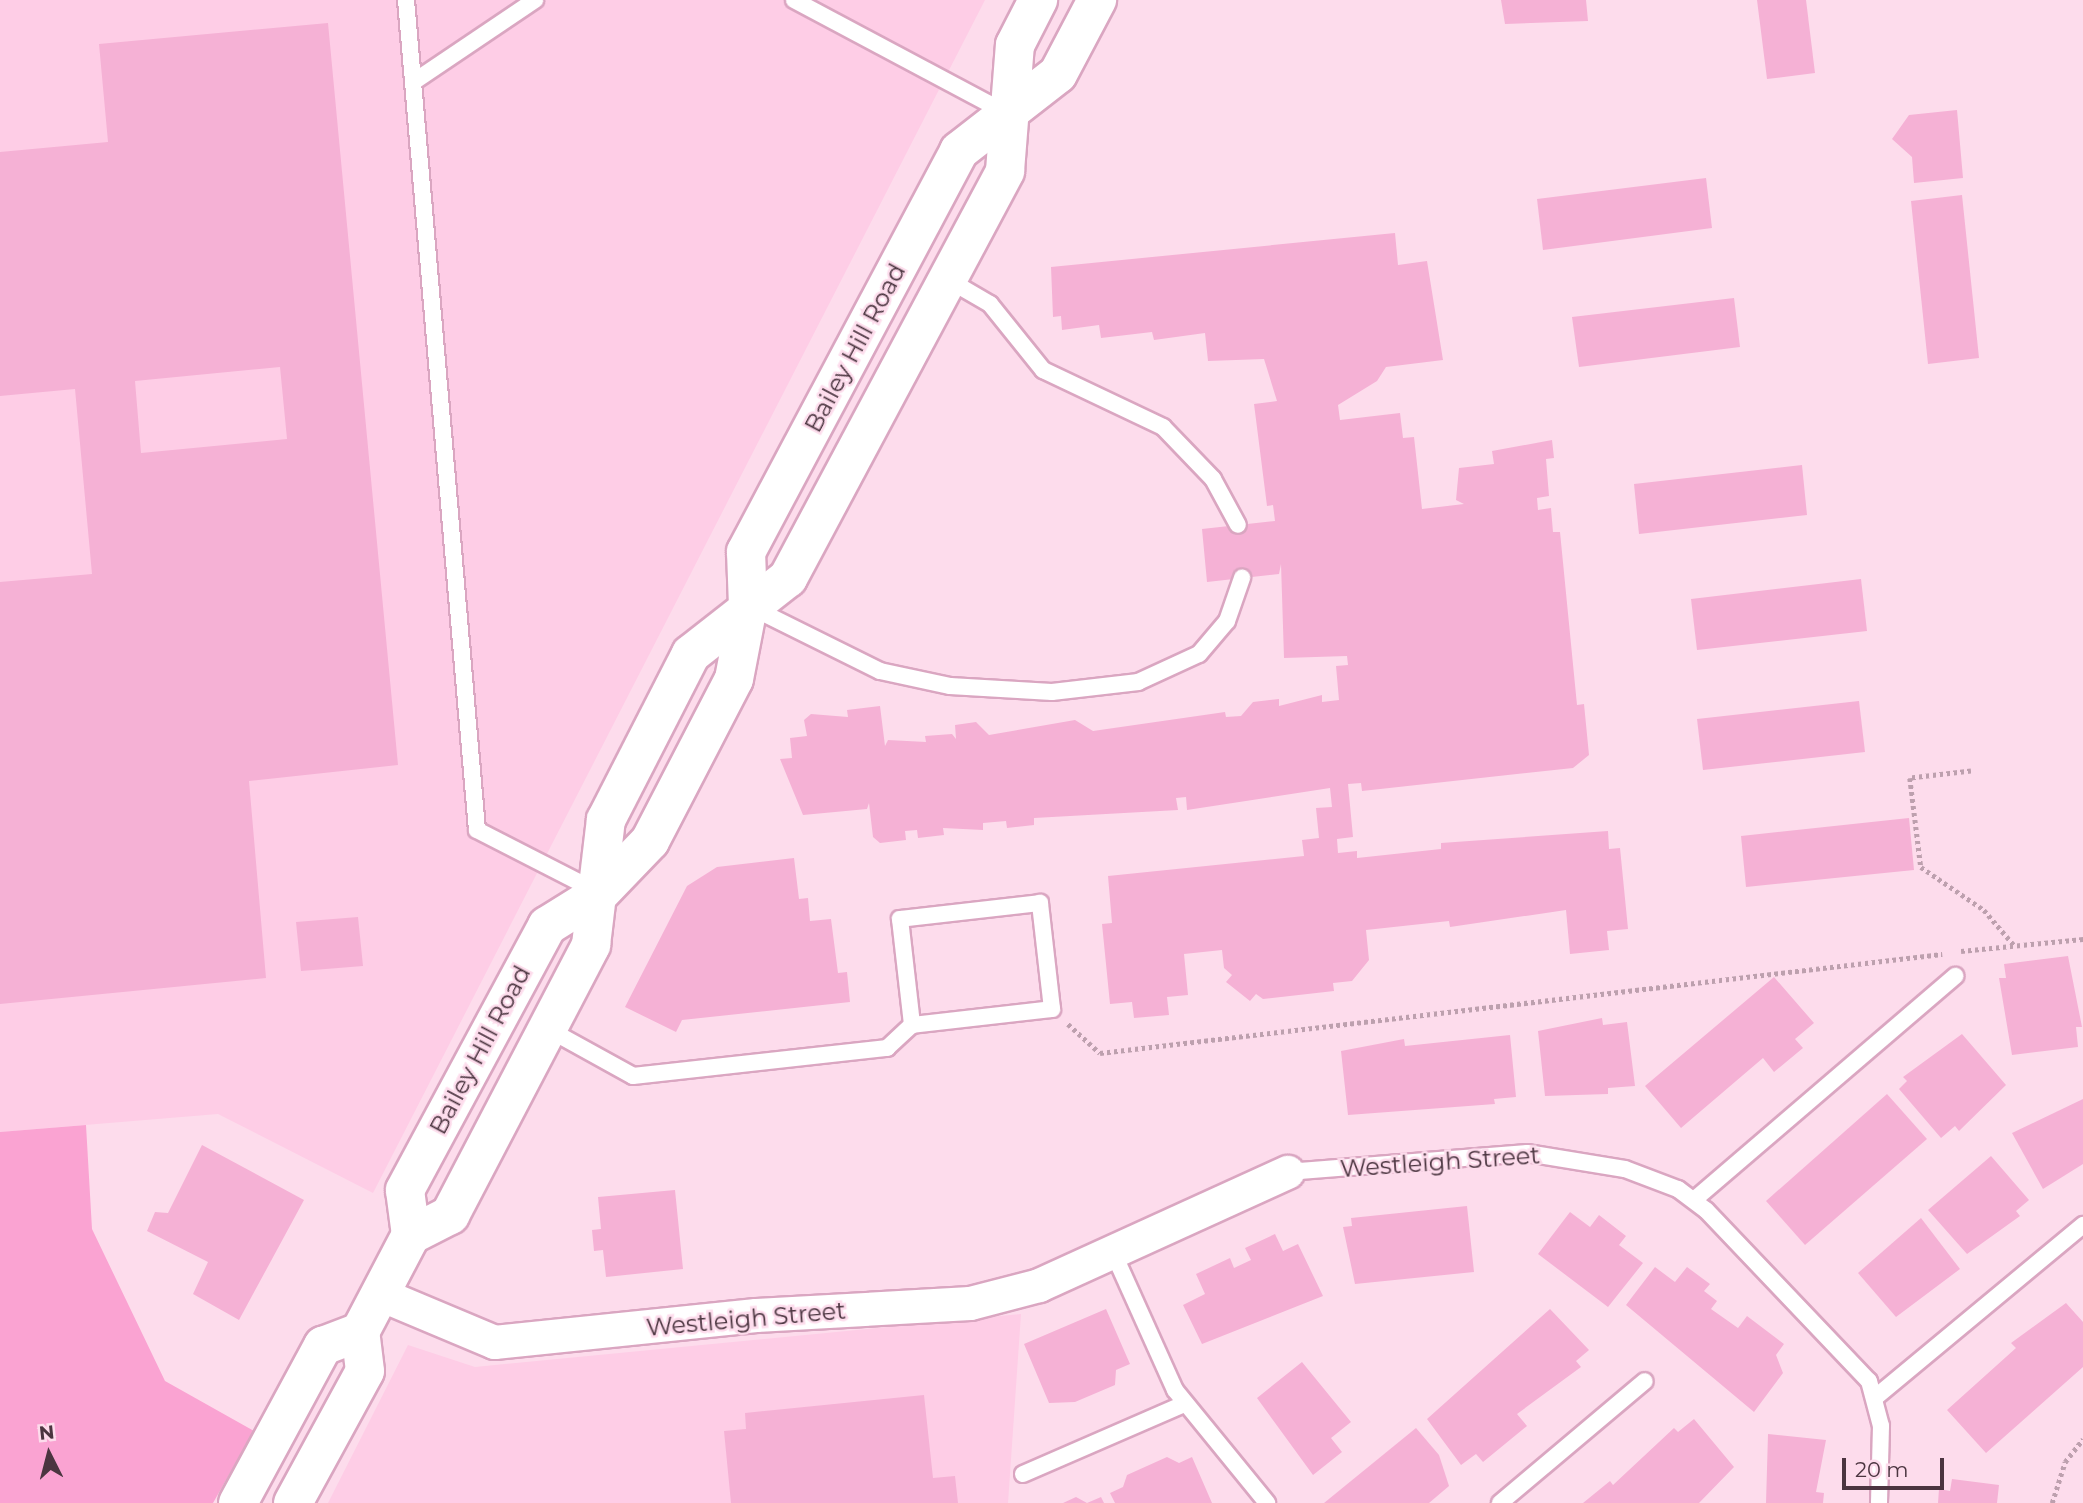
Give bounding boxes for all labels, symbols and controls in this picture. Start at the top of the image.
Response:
street label: Bailey Hill Road [798,259,912,437]
street label: Bailey Hill Road [423,961,537,1139]
street label: Westleigh Street [1339,1141,1541,1183]
street label: Westleigh Street [645,1296,847,1342]
north arrow [14,1419,84,1489]
text: N [38,1420,56,1445]
scale bar [1845,1444,1946,1488]
text: 20 m [1855,1457,1909,1482]

